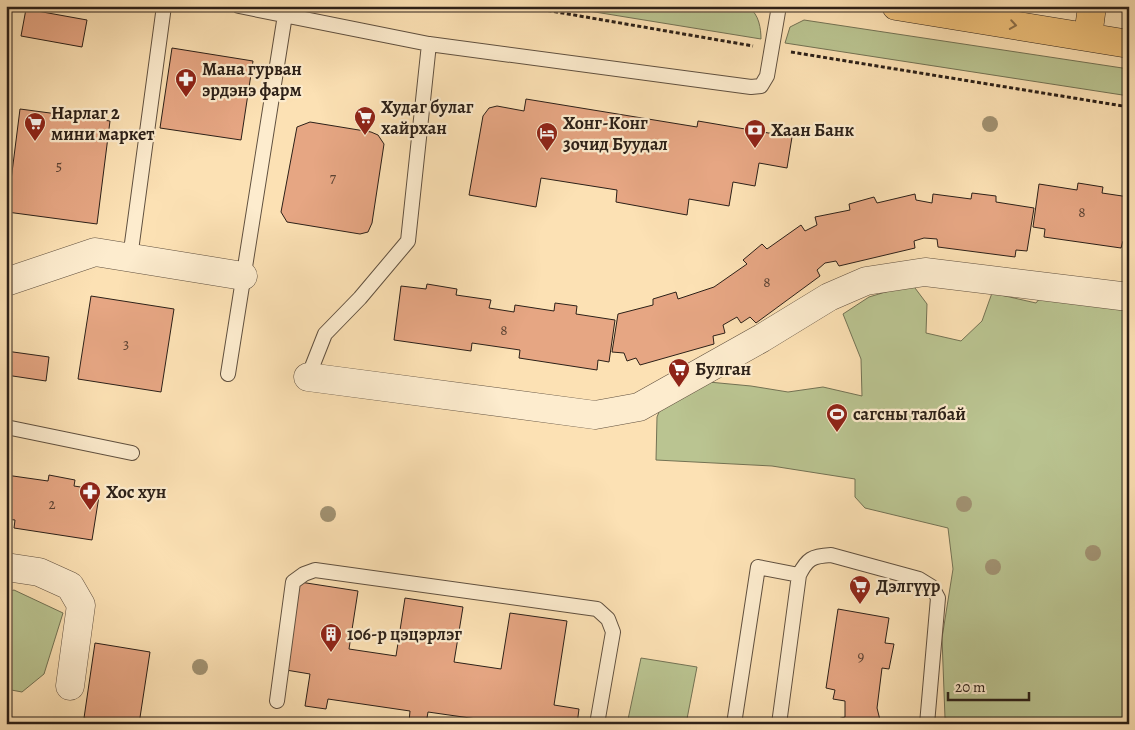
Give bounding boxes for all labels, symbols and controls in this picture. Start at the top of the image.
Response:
one-way arrow [1008,20,1017,30]
place label: Мана гурван эрдэнэ фарм [202,57,302,102]
pharmacy icon: Мана гурван эрдэнэ фарм [174,67,198,98]
place label: Худаг булаг хайрхан [381,95,474,140]
place label: Нарлаг 2 мини маркет [51,101,155,146]
supermarket icon: Худаг булаг хайрхан [353,105,377,136]
supermarket icon: Нарлаг 2 мини маркет [23,111,47,142]
place label: Хонг-Kонг 3очид Буудал [563,111,668,156]
bank icon: Хаан Банк [743,118,767,149]
place label: Хаан Банк [771,118,854,142]
hotel icon: Хонг-Kонг 3очид Буудал [535,121,559,152]
house number: 5 [56,156,62,176]
house number: 7 [330,168,337,188]
house number: 8 [1078,202,1086,222]
house number: 8 [763,272,771,292]
house number: 8 [500,320,508,340]
house number: 3 [123,334,129,354]
supermarket icon: Булган [667,357,691,388]
place label: Булган [695,357,751,381]
sports icon: сагсны талбай [825,402,849,433]
place label: сагсны талбай [853,402,966,426]
pharmacy icon: Хос хун [78,480,102,511]
place label: Хос хун [106,480,166,504]
house number: 2 [48,494,56,514]
supermarket icon: Дэлгүүр [848,574,872,605]
place label: Дэлгүүр [876,574,941,598]
building icon: 106-р цэцэрлэг [319,622,343,653]
place label: 106-р цэцэрлэг [347,622,462,646]
house number: 9 [858,646,865,666]
scale bar [948,670,1029,702]
text: 20 m [955,677,986,697]

